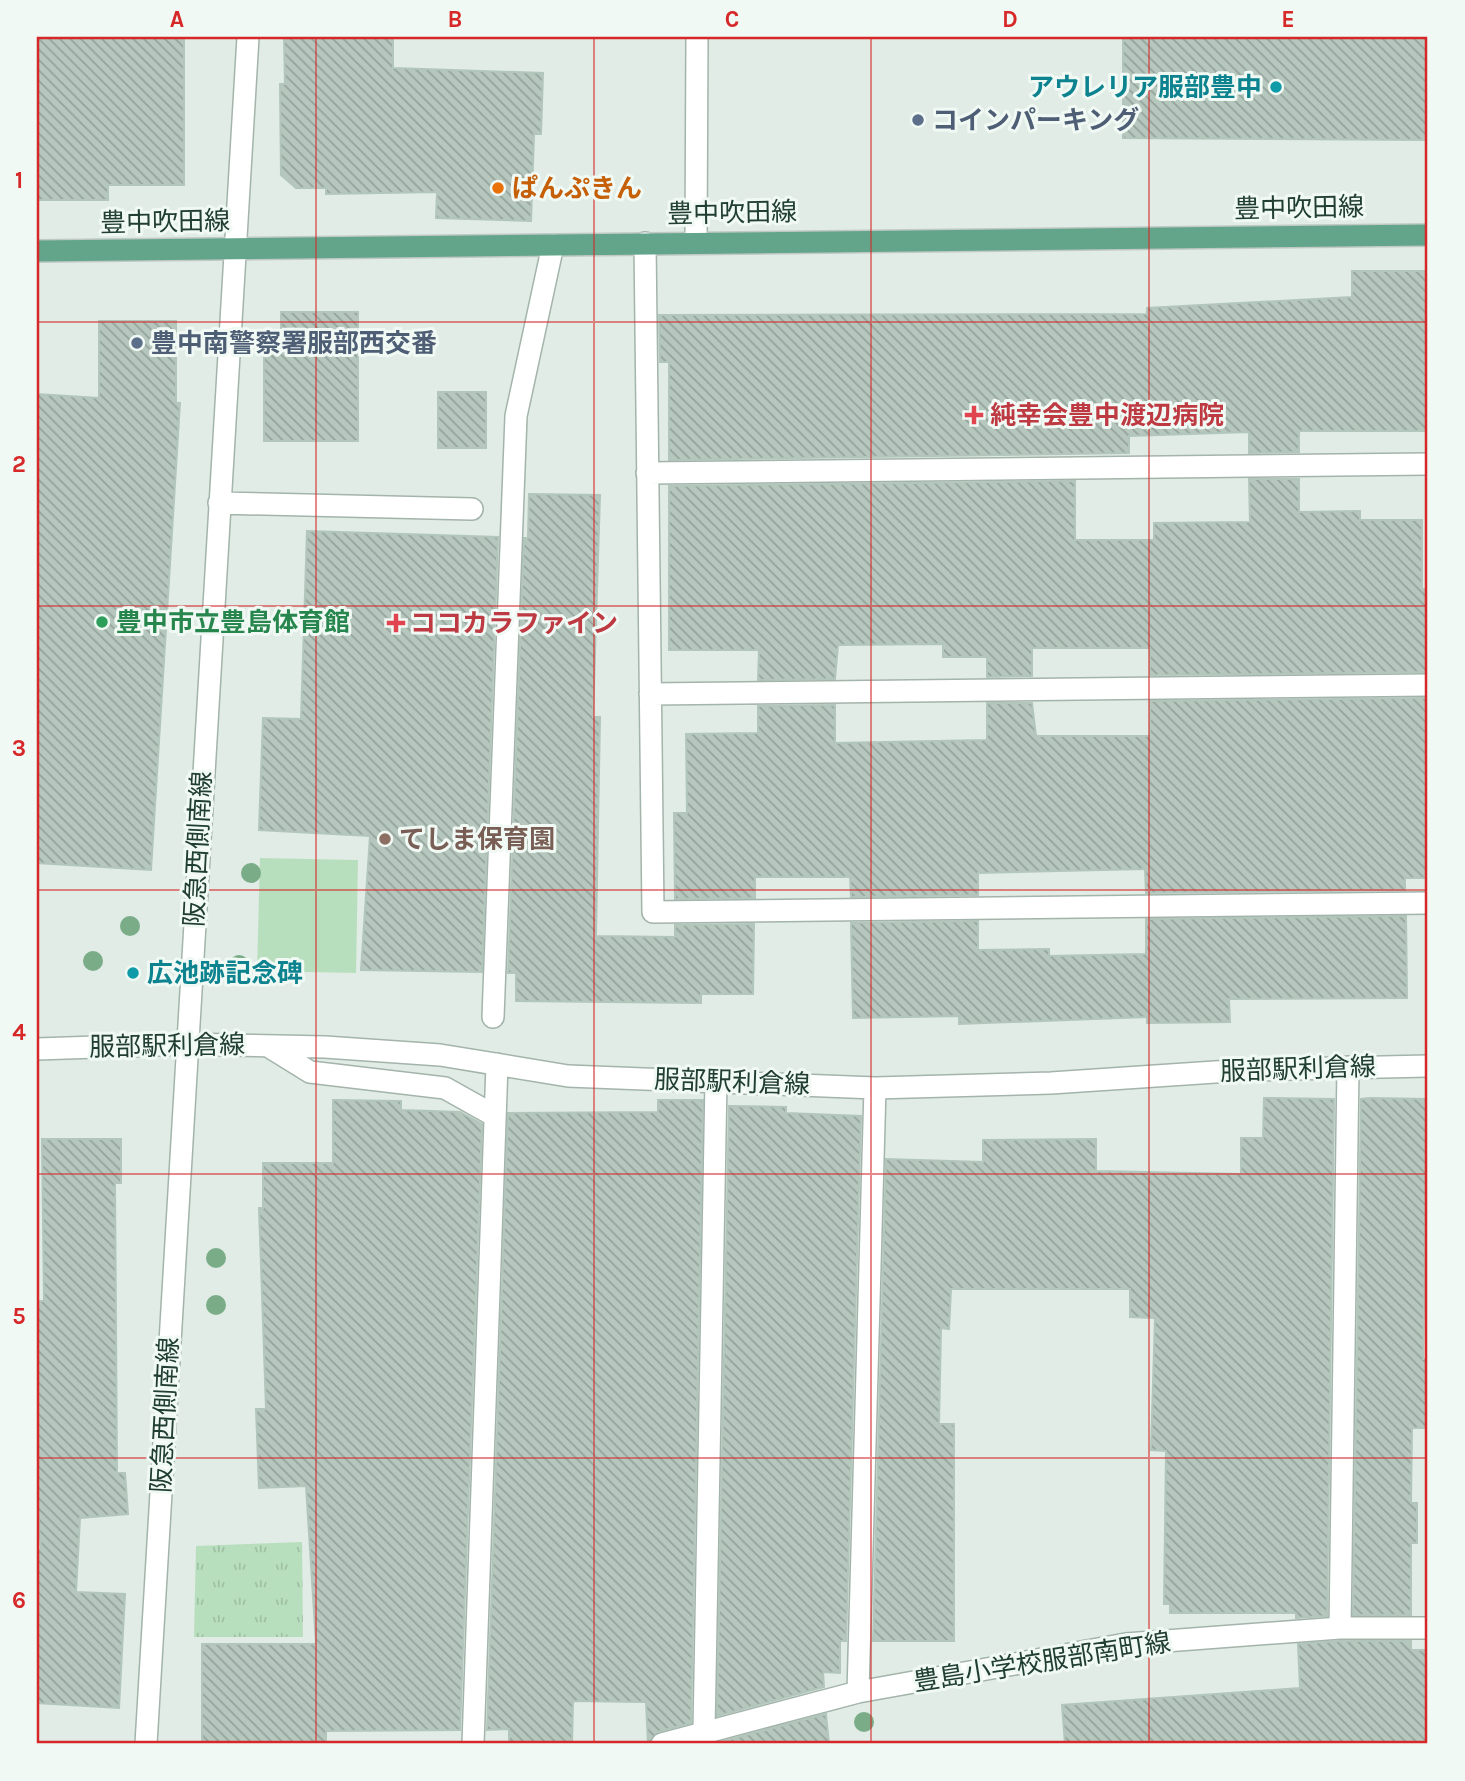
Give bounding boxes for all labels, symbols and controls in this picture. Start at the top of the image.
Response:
text: A [170,6,184,33]
text: B [448,6,462,33]
text: C [725,6,739,33]
text: D [1002,6,1018,33]
text: E [1281,6,1295,33]
place label: アウレリア服部豊中 [1028,72,1262,103]
marker: アウレリア服部豊中 [1268,79,1284,95]
place label: コインパーキング [932,105,1139,136]
marker: コインパーキング [910,112,926,128]
text: 1 [15,167,23,194]
place label: ぱんぷきん [512,173,642,204]
marker: ぱんぷきん [490,180,506,196]
street label: 豊中吹田線 [1234,191,1364,225]
street label: 豊中吹田線 [667,196,797,230]
street label: 豊中吹田線 [100,205,230,239]
place label: 豊中南警察署服部西交番 [151,328,437,359]
marker: 豊中南警察署服部西交番 [129,335,145,351]
place label: 純幸会豊中渡辺病院 [990,400,1224,431]
marker: 純幸会豊中渡辺病院 [964,405,984,425]
text: 2 [12,451,26,478]
place label: 豊中市立豊島体育館 [116,607,350,638]
place label: ココカラファイン [410,608,618,639]
marker: 豊中市立豊島体育館 [94,614,110,630]
marker: ココカラファイン [388,615,404,631]
text: 3 [12,735,26,762]
street label: 阪急西側南線 [178,770,218,928]
place label: てしま保育園 [399,824,555,855]
marker: てしま保育園 [377,831,393,847]
place label: 広池跡記念碑 [147,958,303,989]
marker: 広池跡記念碑 [125,965,141,981]
text: 4 [12,1019,26,1046]
street label: 服部駅利倉線 [89,1029,245,1063]
street label: 服部駅利倉線 [1219,1051,1377,1087]
street label: 服部駅利倉線 [653,1064,811,1100]
text: 5 [12,1303,26,1330]
street label: 阪急西側南線 [145,1336,185,1494]
text: 6 [12,1587,26,1614]
street label: 豊島小学校服部南町線 [911,1626,1173,1698]

